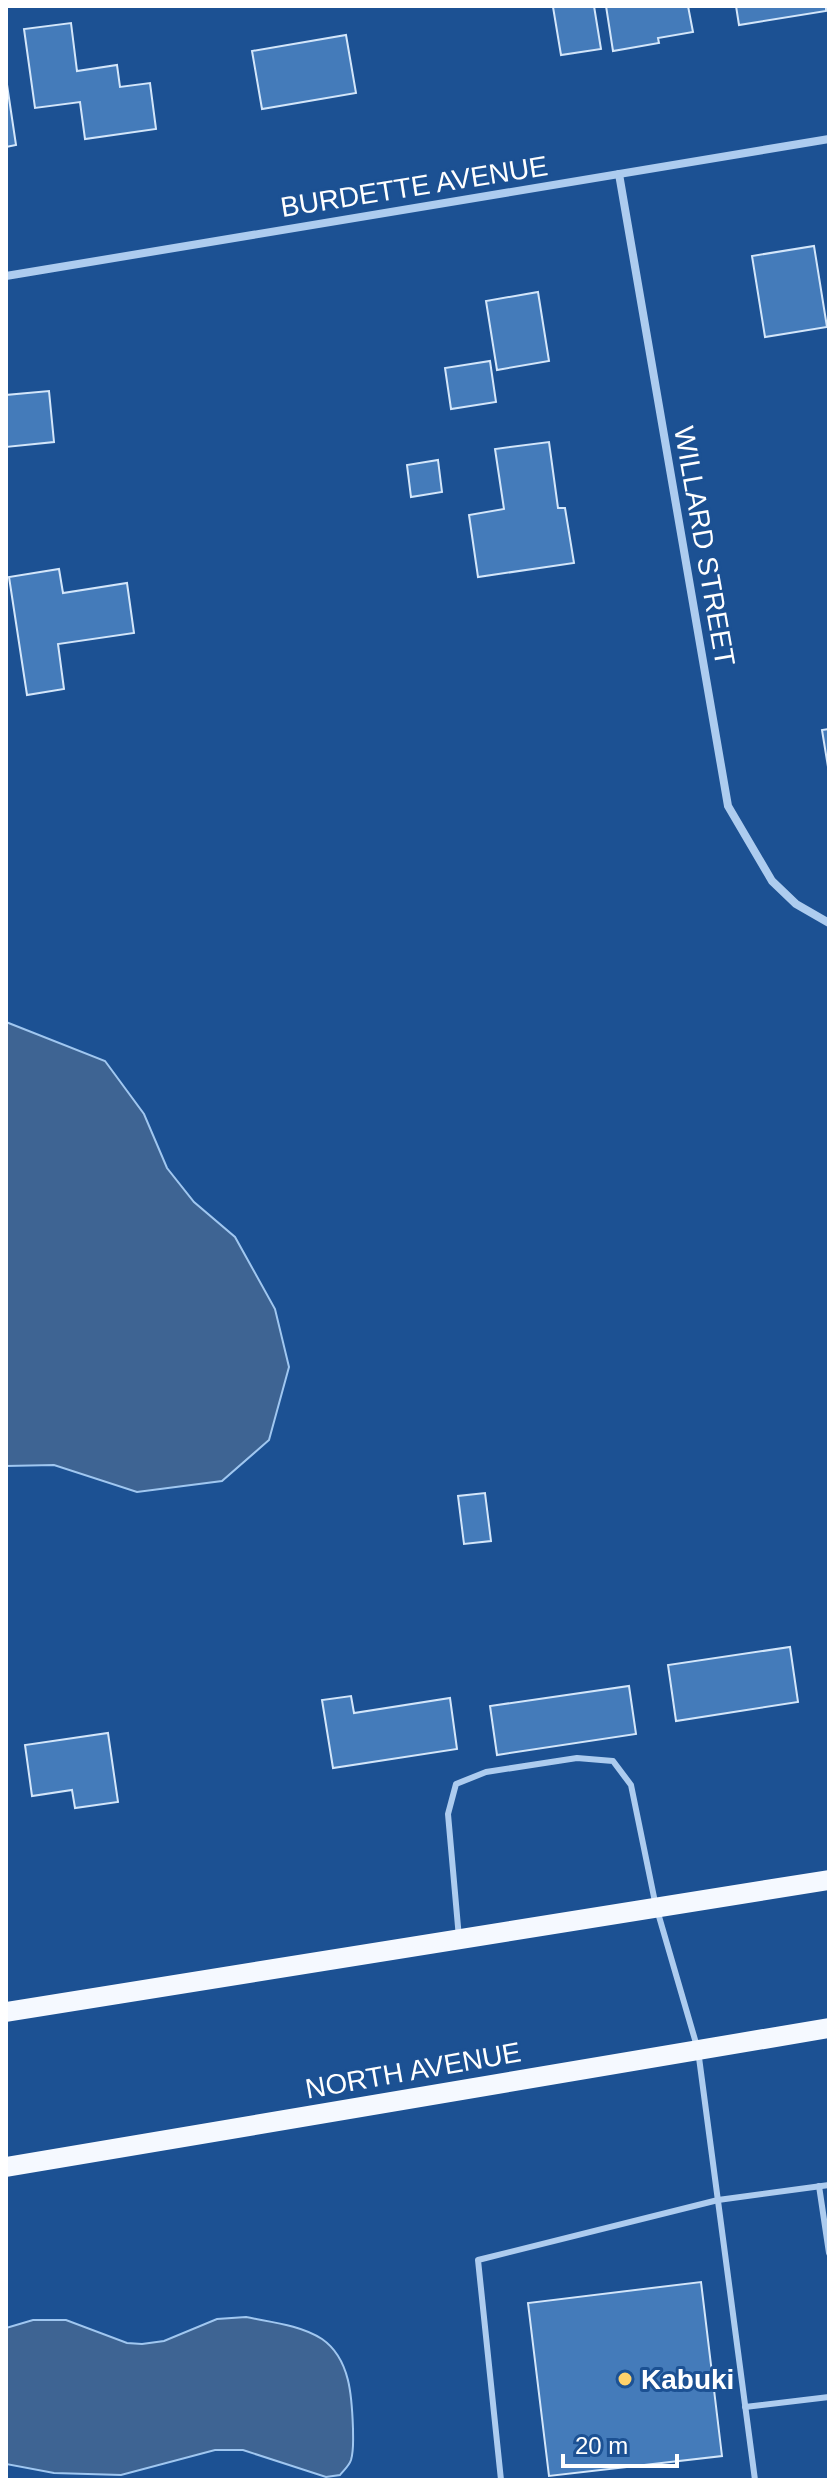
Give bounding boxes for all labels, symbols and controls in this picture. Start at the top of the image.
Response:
street label: BURDETTE AVENUE [278,150,550,223]
street label: WILLARD STREET [668,424,741,668]
street label: NORTH AVENUE [303,2036,523,2105]
place label: Kabuki [641,2364,734,2395]
marker: Kabuki [616,2370,634,2388]
scale bar [563,2418,677,2468]
text: 20 m [575,2432,628,2459]

